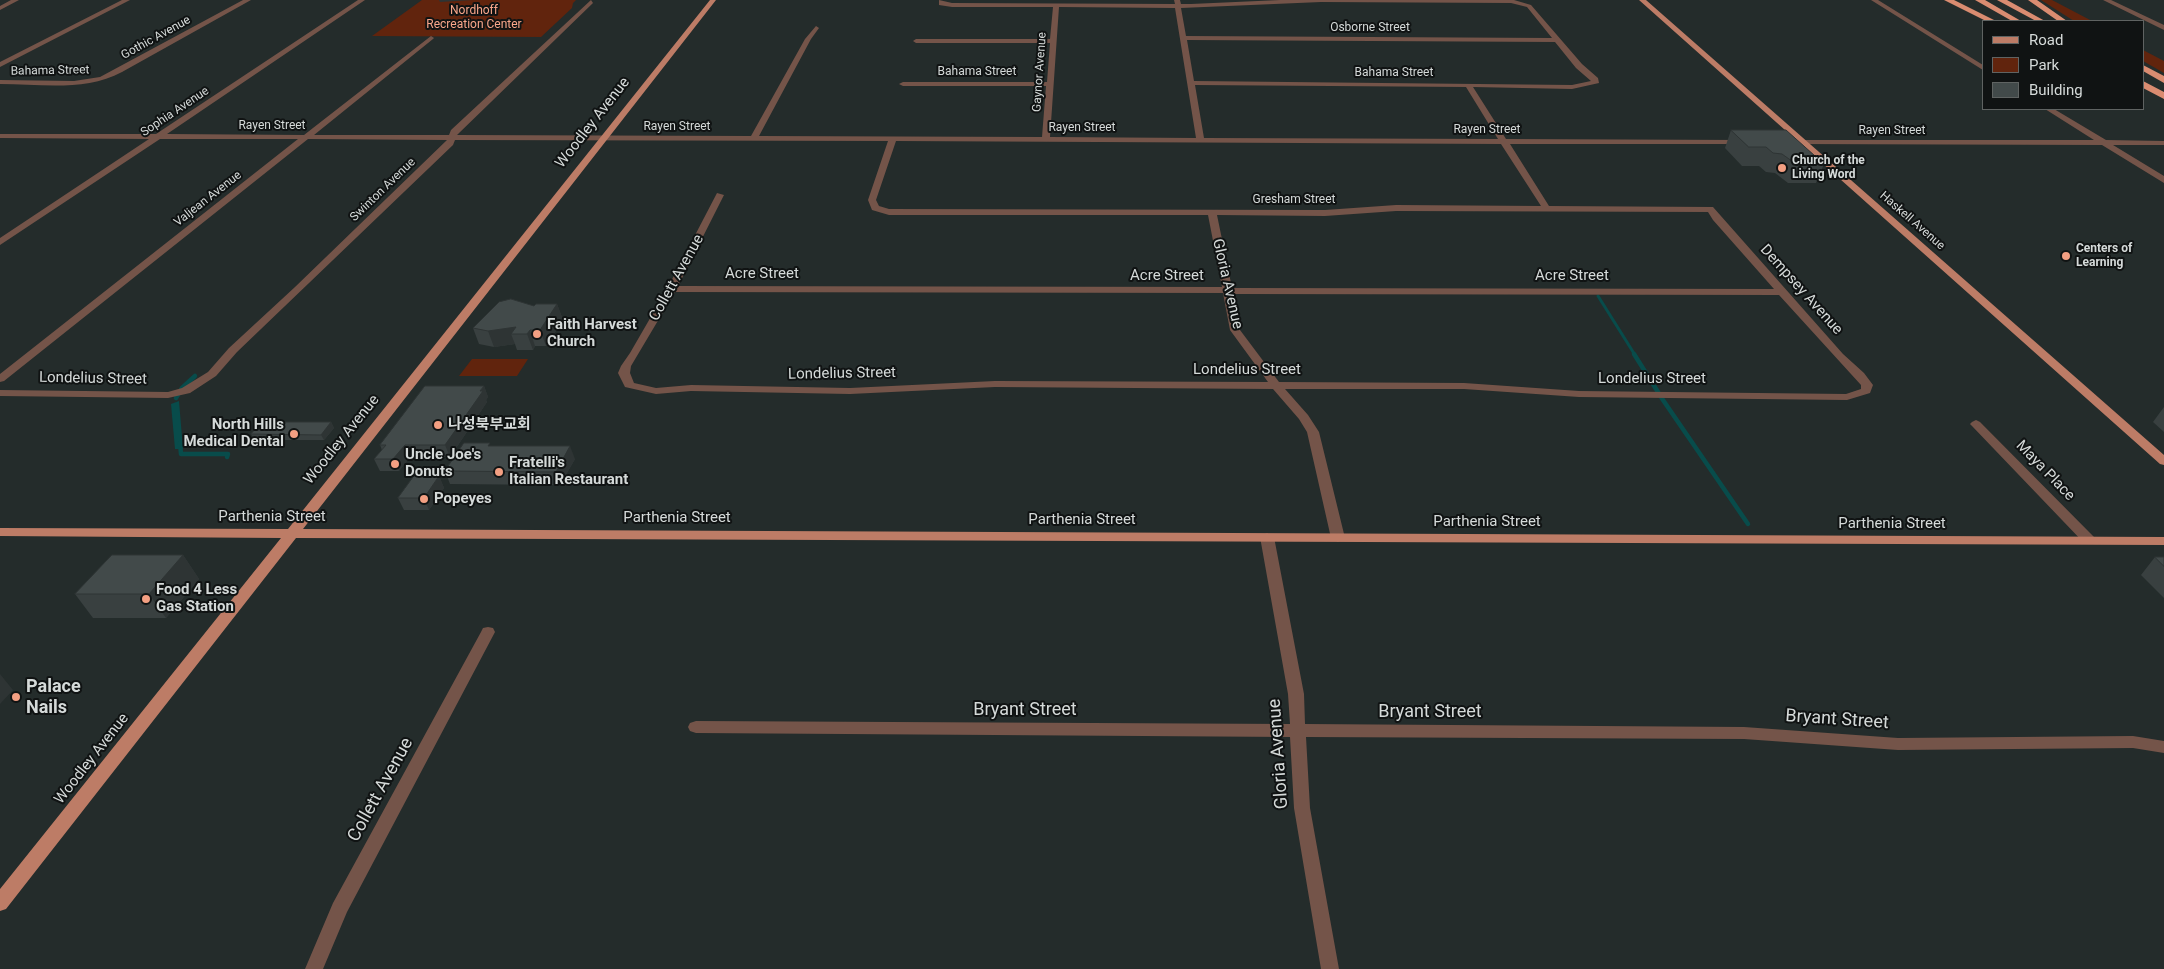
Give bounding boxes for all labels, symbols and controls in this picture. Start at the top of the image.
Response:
park label: Nordhoff Recreation Center [426,4,522,32]
street label: Gothic Avenue [119,13,193,63]
legend [1982,20,2144,110]
street label: Osborne Street [1330,21,1410,35]
text: Road [2029,31,2063,49]
street label: Gaynor Avenue [1030,32,1050,112]
text: Park [2029,56,2059,74]
street label: Bahama Street [10,63,90,79]
street label: Bahama Street [938,65,1016,79]
street label: Bahama Street [1355,66,1433,80]
street label: Woodley Avenue [552,74,634,172]
text: Building [2029,81,2083,99]
street label: Sophia Avenue [138,84,212,140]
street label: Rayen Street [238,119,306,133]
street label: Rayen Street [643,120,711,134]
street label: Rayen Street [1048,121,1116,135]
street label: Rayen Street [1453,123,1521,137]
street label: Rayen Street [1858,124,1926,138]
place label: Church of the Living Word [1792,154,1865,182]
street label: Swinton Avenue [347,155,419,225]
marker: Church of the Living Word [1776,162,1788,174]
street label: Valjean Avenue [171,168,245,230]
street label: Haskell Avenue [1876,189,1948,253]
street label: Gresham Street [1253,193,1335,207]
street label: Collett Avenue [646,232,708,324]
street label: Gloria Avenue [1208,237,1246,331]
street label: Dempsey Avenue [1756,241,1846,339]
place label: Centers of Learning [2076,242,2132,270]
marker: Centers of Learning [2060,250,2072,262]
street label: Acre Street [725,265,799,283]
street label: Acre Street [1130,267,1204,285]
street label: Acre Street [1535,267,1609,285]
place label: Faith Harvest Church [547,316,637,351]
marker: Faith Harvest Church [531,328,543,340]
street label: Londelius Street [1193,361,1301,379]
street label: Londelius Street [788,364,896,384]
street label: Londelius Street [39,369,147,389]
street label: Londelius Street [1598,370,1706,388]
street label: Woodley Avenue [300,392,384,488]
place label: North Hills Medical Dental [183,416,284,451]
place label: 나성북부교회 [448,416,531,434]
marker: 나성북부교회 [432,419,444,431]
marker: North Hills Medical Dental [288,428,300,440]
street label: Maya Place [2012,437,2078,505]
place label: Uncle Joe's Donuts [405,446,481,481]
place label: Fratelli's Italian Restaurant [509,454,628,489]
marker: Uncle Joe's Donuts [389,458,401,470]
marker: Fratelli's Italian Restaurant [493,466,505,478]
place label: Popeyes [434,490,492,508]
marker: Popeyes [418,493,430,505]
street label: Parthenia Street [218,508,326,526]
street label: Parthenia Street [623,509,731,527]
street label: Parthenia Street [1028,511,1136,529]
street label: Parthenia Street [1433,513,1541,531]
street label: Parthenia Street [1838,515,1946,533]
place label: Food 4 Less Gas Station [156,581,237,616]
marker: Food 4 Less Gas Station [140,593,152,605]
place label: Palace Nails [26,676,81,719]
marker: Palace Nails [10,691,22,703]
street label: Gloria Avenue [1264,698,1294,810]
street label: Bryant Street [973,699,1077,721]
street label: Bryant Street [1378,701,1482,723]
street label: Bryant Street [1785,706,1889,734]
street label: Woodley Avenue [51,710,133,808]
street label: Collett Avenue [344,734,418,846]

